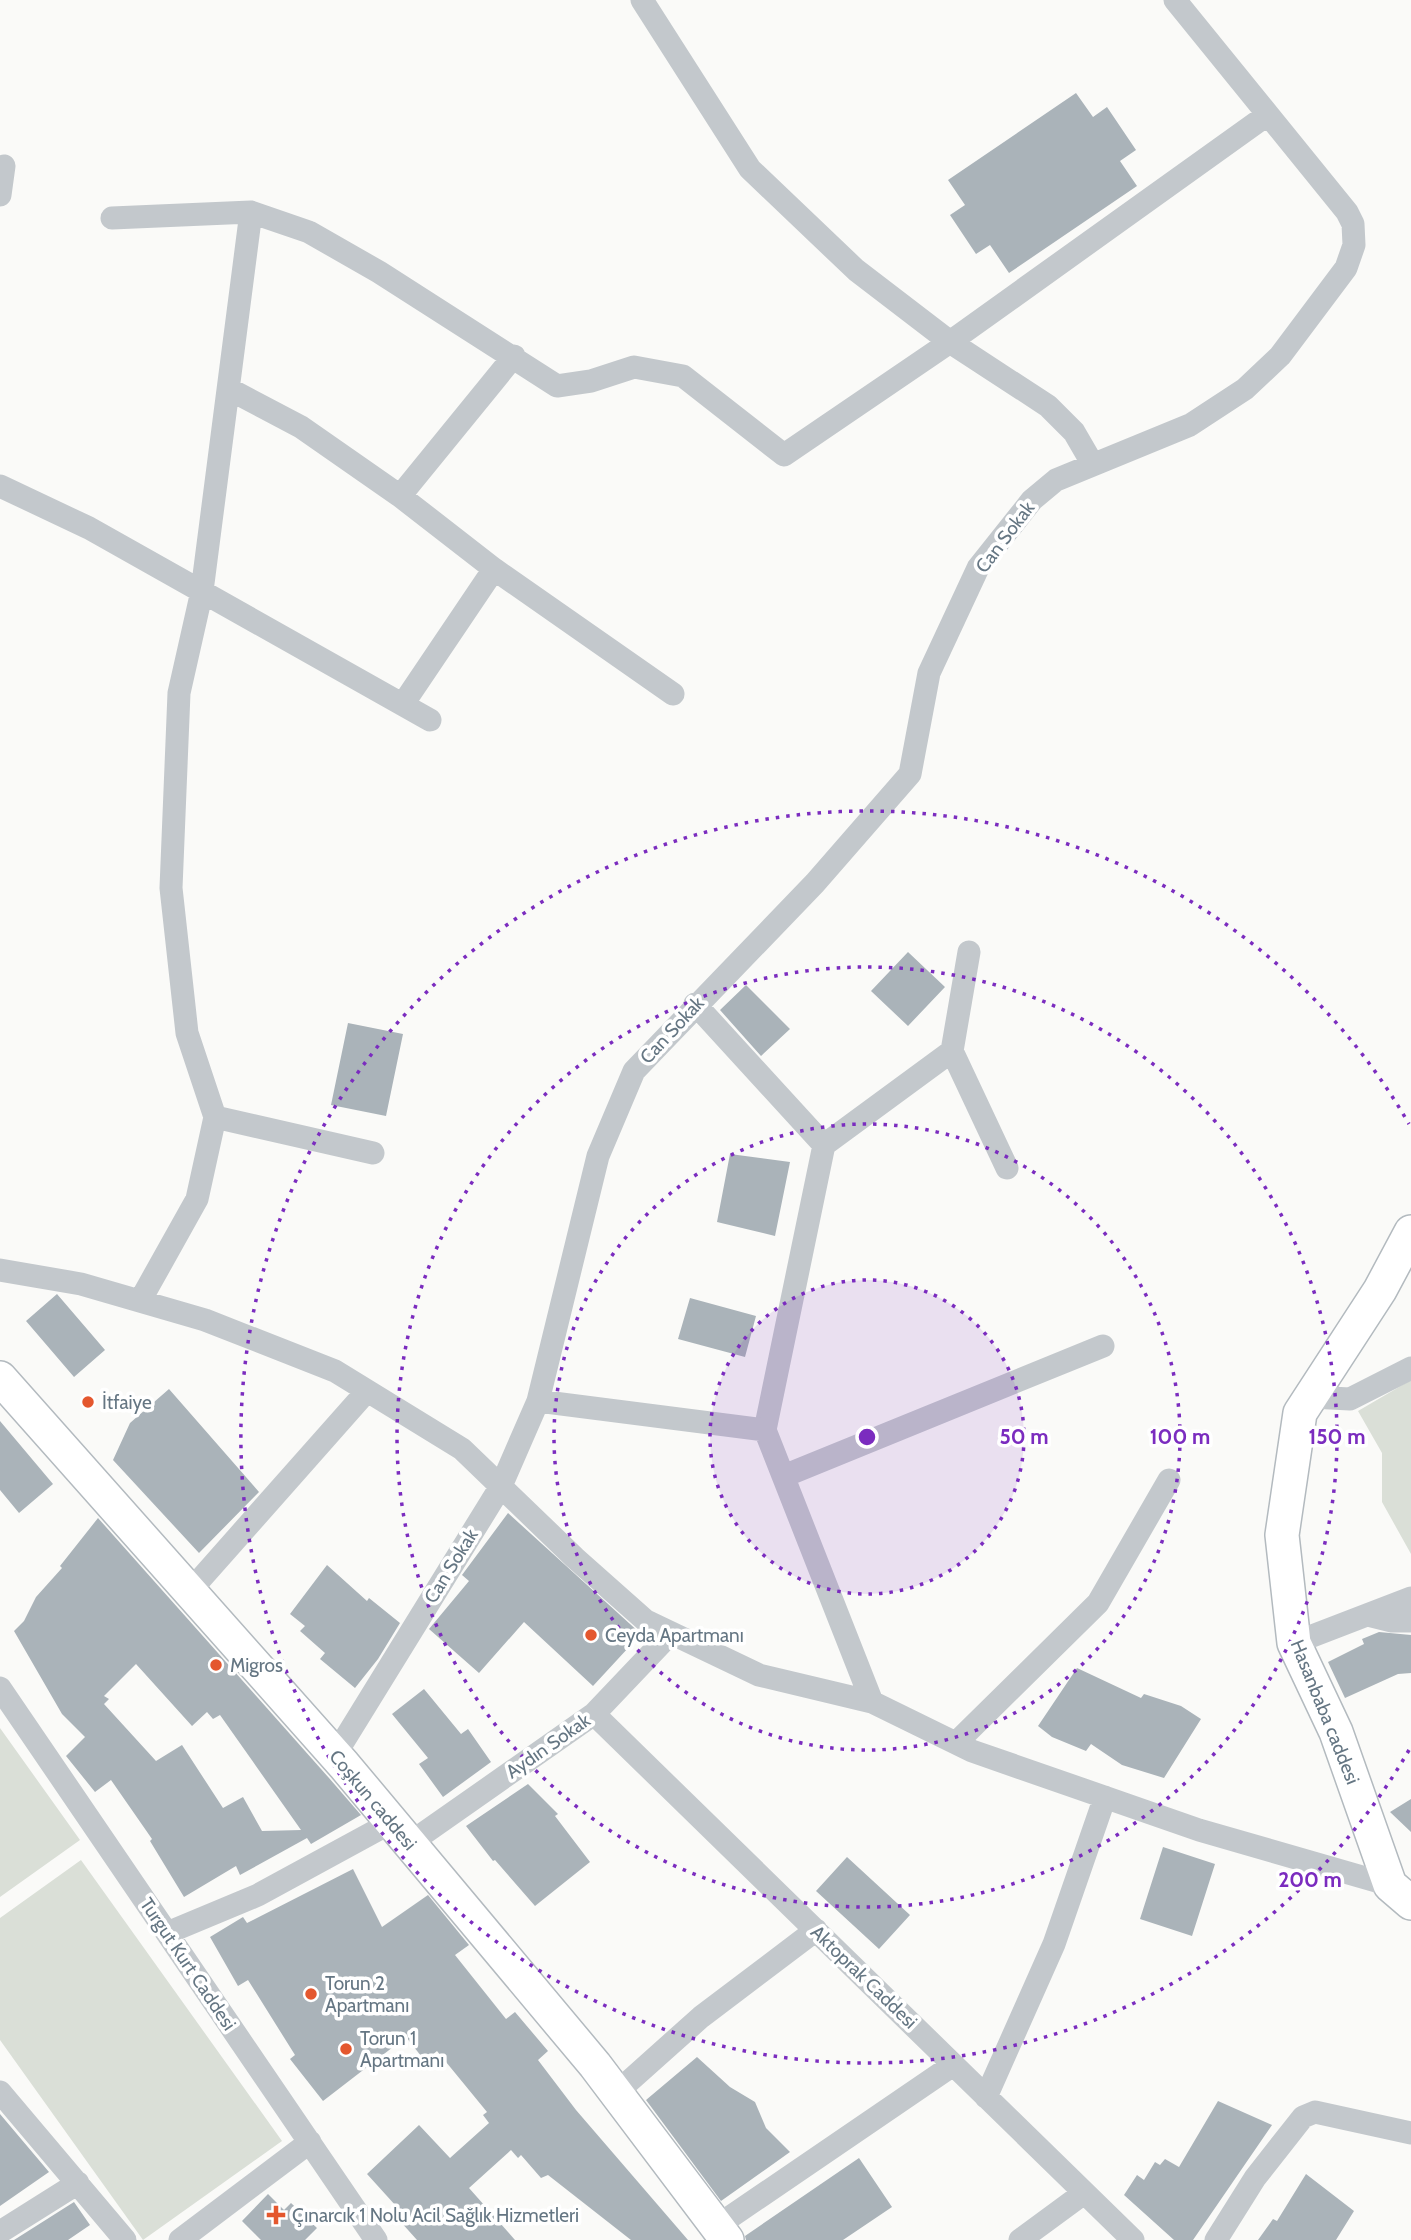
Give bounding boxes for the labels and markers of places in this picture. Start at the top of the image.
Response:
place label: İtfaiye [102,1391,152,1414]
marker: İtfaiye [80,1394,96,1410]
centre of rings [855,1425,879,1449]
place label: Ceyda Apartmanı [605,1624,744,1647]
marker: Ceyda Apartmanı [583,1627,599,1643]
place label: Migros [230,1654,283,1677]
marker: Migros [208,1657,224,1673]
place label: Torun 2 Apartmanı [325,1972,409,2017]
marker: Torun 2 Apartmanı [303,1986,319,2002]
place label: Torun 1 Apartmanı [360,2027,444,2072]
marker: Torun 1 Apartmanı [338,2041,354,2057]
place label: Çınarcık 1 Nolu Acil Sağlık Hizmetleri [292,2204,579,2227]
marker: Çınarcık 1 Nolu Acil Sağlık Hizmetleri [266,2205,286,2225]

